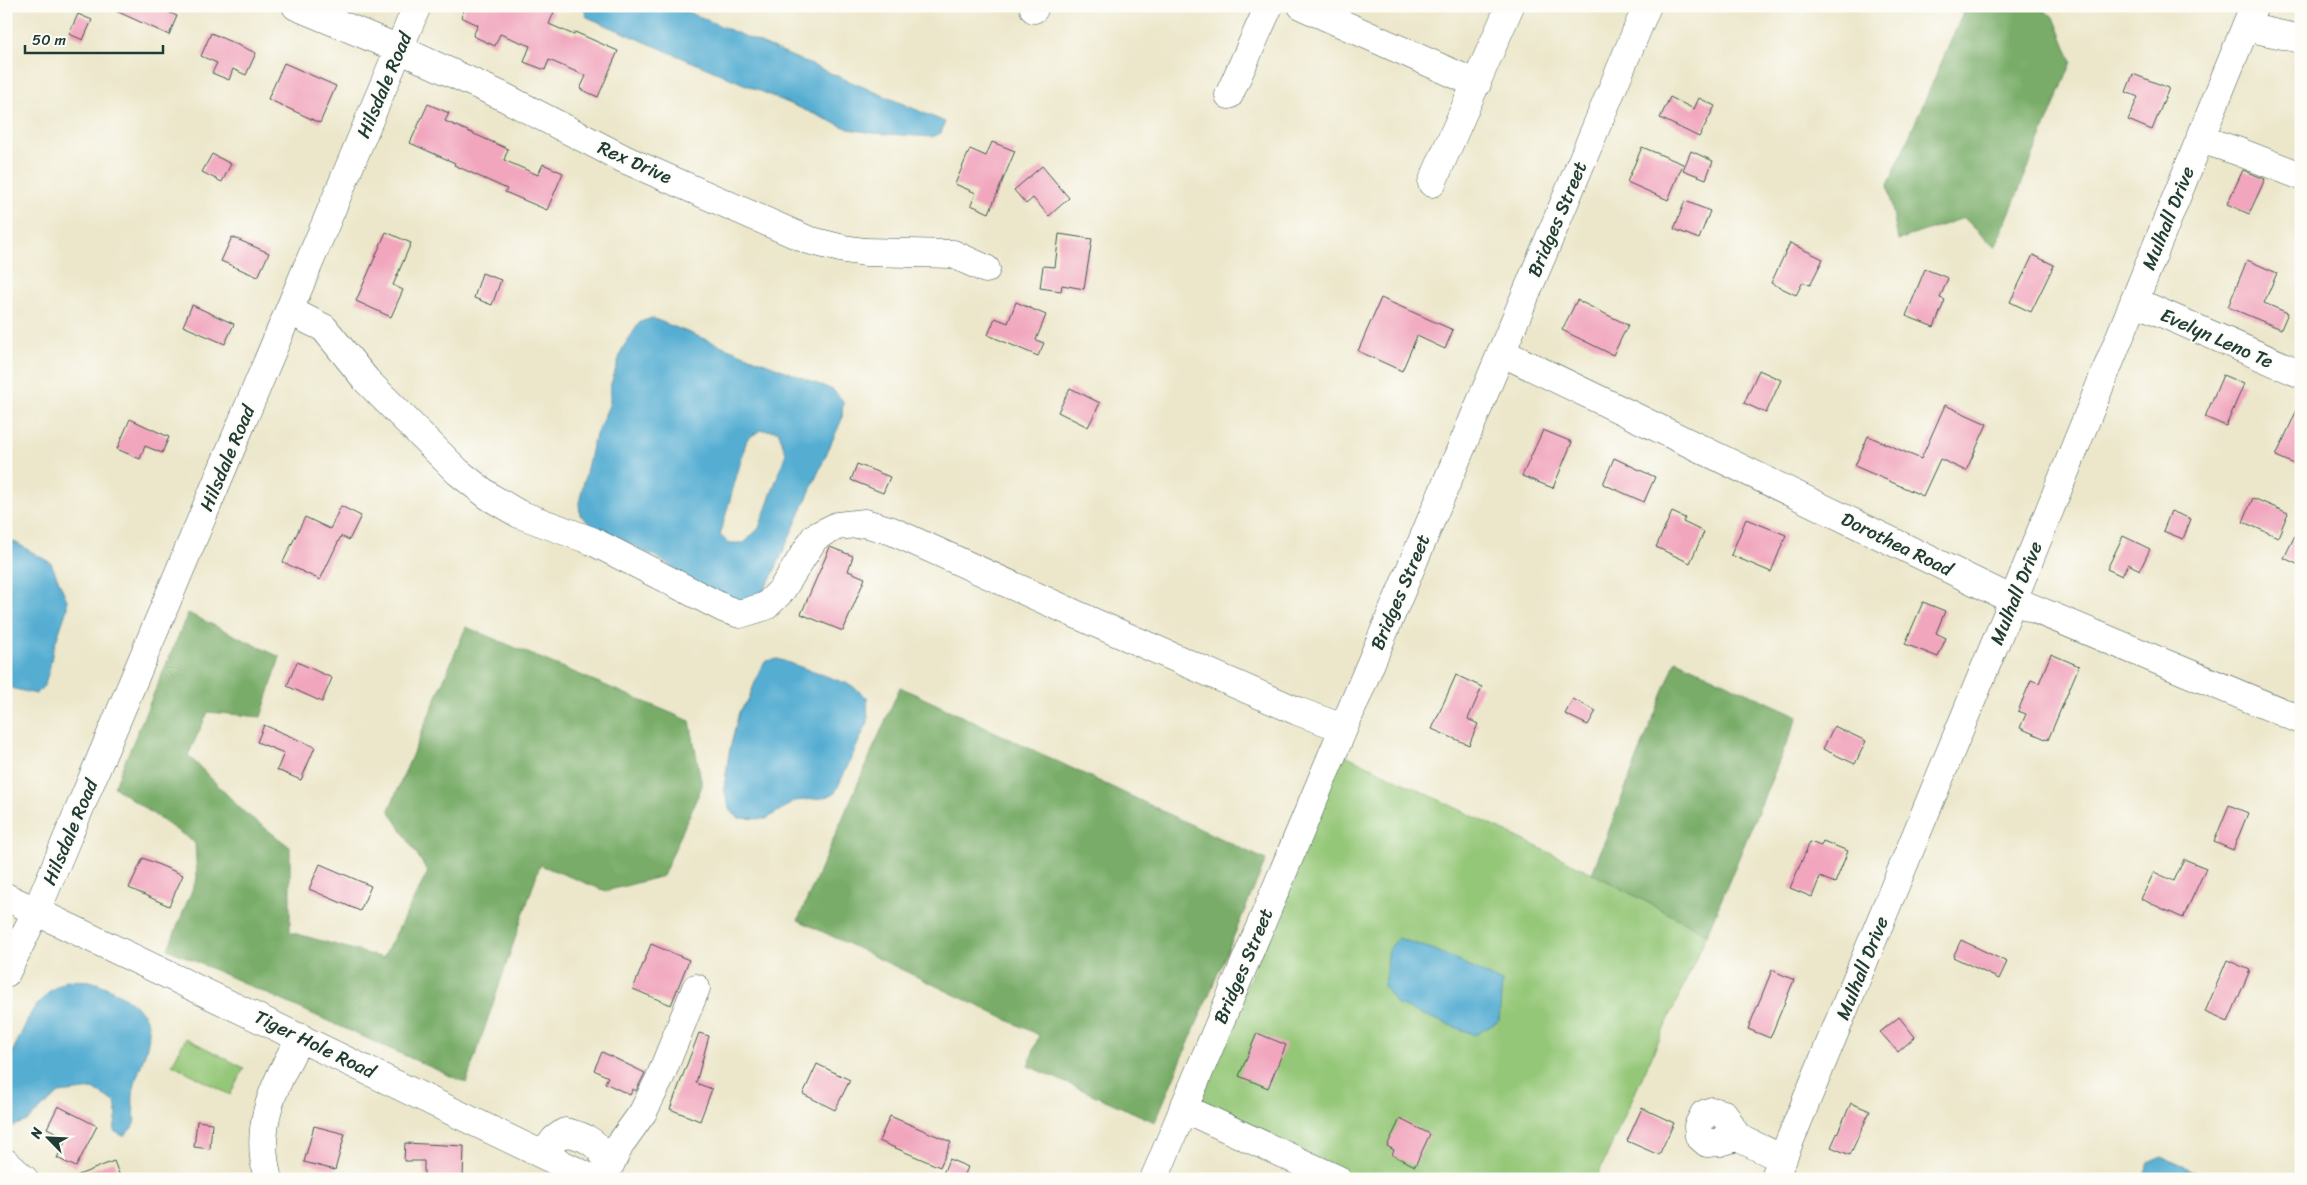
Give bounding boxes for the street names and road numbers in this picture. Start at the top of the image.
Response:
street label: Hilsdale Road [347,26,422,143]
street label: Rex Drive [593,131,677,193]
street label: Bridges Street [1518,156,1596,282]
street label: Mulhall Drive [2132,161,2204,275]
street label: Evelyn Leno Te [2155,298,2279,378]
street label: Hilsdale Road [190,399,265,516]
street label: Dorothea Road [1835,503,1960,586]
street label: Bridges Street [1361,529,1439,655]
street label: Mulhall Drive [1980,536,2052,650]
street label: Hilsdale Road [33,773,108,890]
street label: Bridges Street [1204,903,1282,1029]
street label: Mulhall Drive [1826,911,1898,1025]
street label: Tiger Hole Road [249,1000,383,1089]

